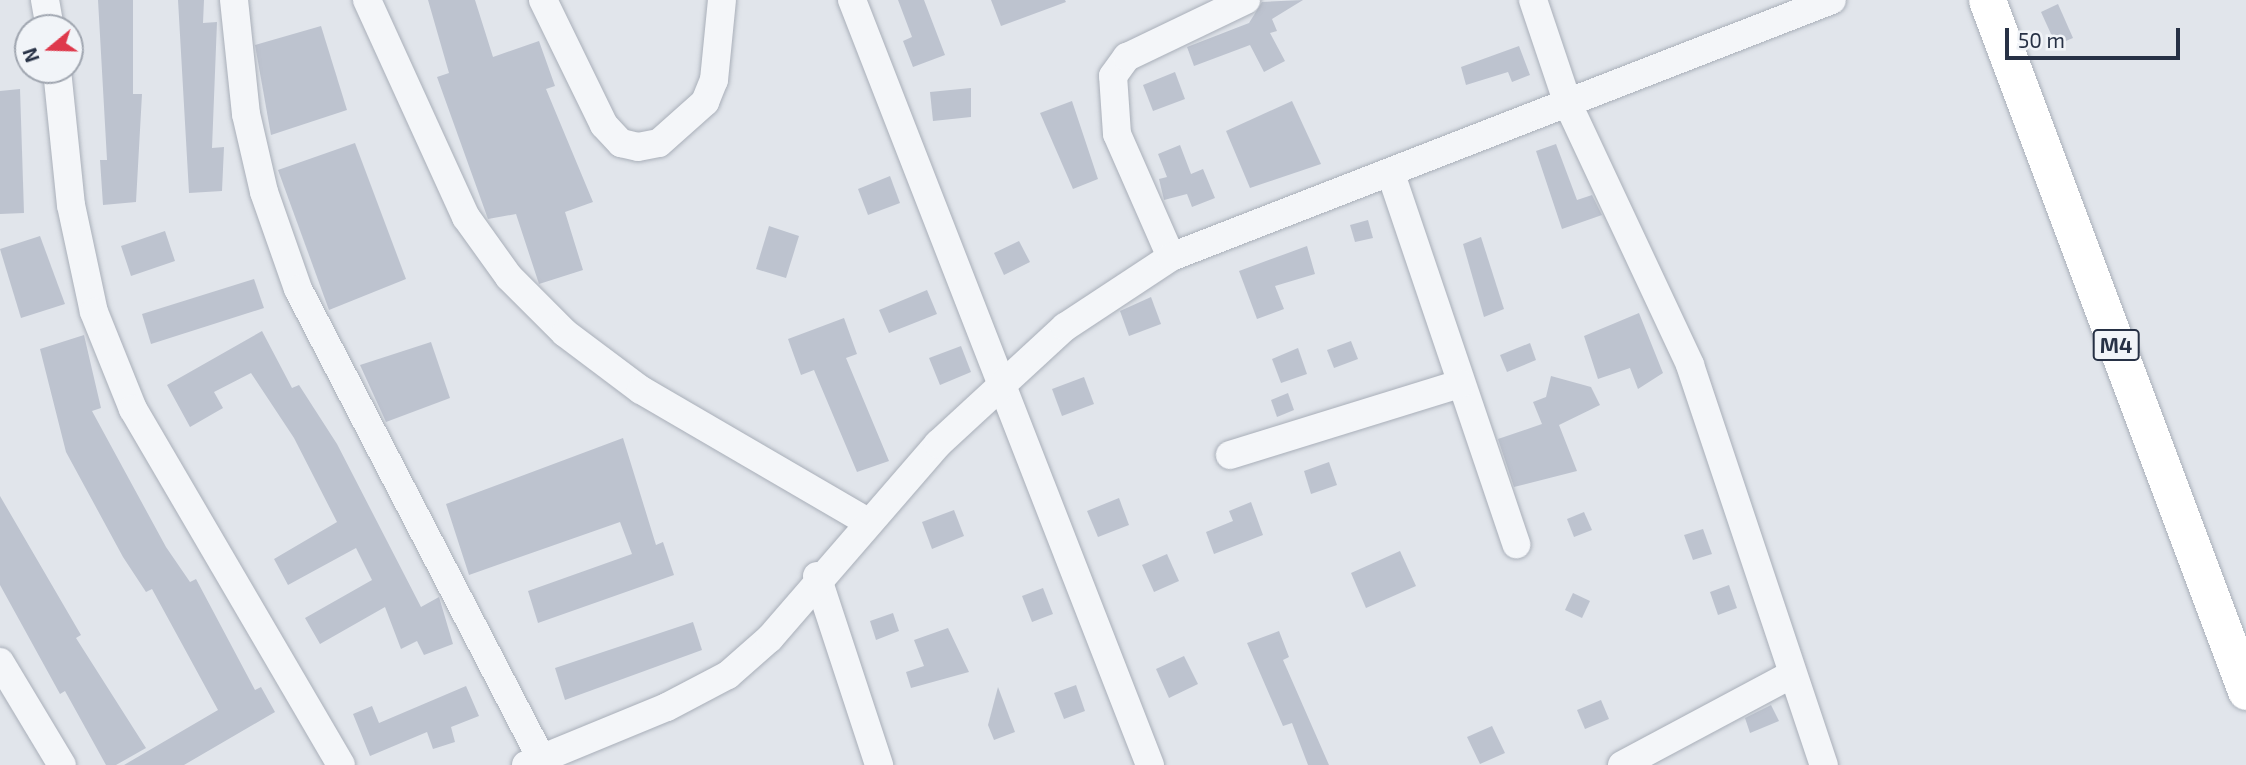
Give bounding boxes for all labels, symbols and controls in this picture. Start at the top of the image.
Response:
north arrow [14,14,84,84]
scale bar [2008,14,2183,58]
text: 50 m [2018,27,2065,52]
text: N [17,45,44,66]
road number: M4 [2092,328,2140,362]

